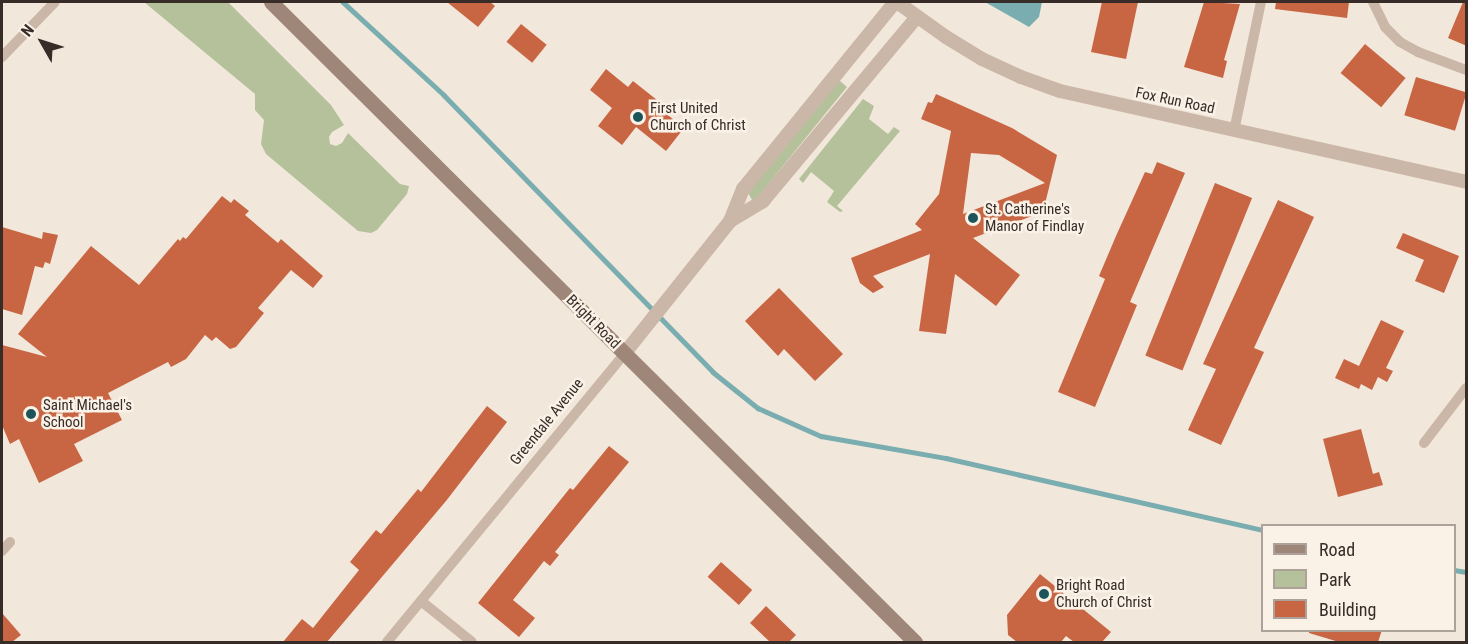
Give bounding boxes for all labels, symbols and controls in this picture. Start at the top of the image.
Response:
north arrow [12,12,72,72]
text: N [17,21,38,40]
street label: Fox Run Road [1134,84,1216,118]
place label: First United Church of Christ [650,99,746,134]
marker: First United Church of Christ [631,110,645,124]
place label: St. Catherine's Manor of Findlay [985,200,1084,235]
marker: St. Catherine's Manor of Findlay [966,211,980,225]
street label: Bright Road [562,291,624,353]
street label: Greendale Avenue [507,375,587,469]
place label: Saint Michael's School [43,396,132,431]
marker: Saint Michael's School [24,407,38,421]
legend [1261,524,1456,632]
text: Road [1319,539,1355,560]
text: Park [1319,569,1351,590]
place label: Bright Road Church of Christ [1056,576,1152,611]
marker: Bright Road Church of Christ [1037,587,1051,601]
text: Building [1319,599,1376,620]

